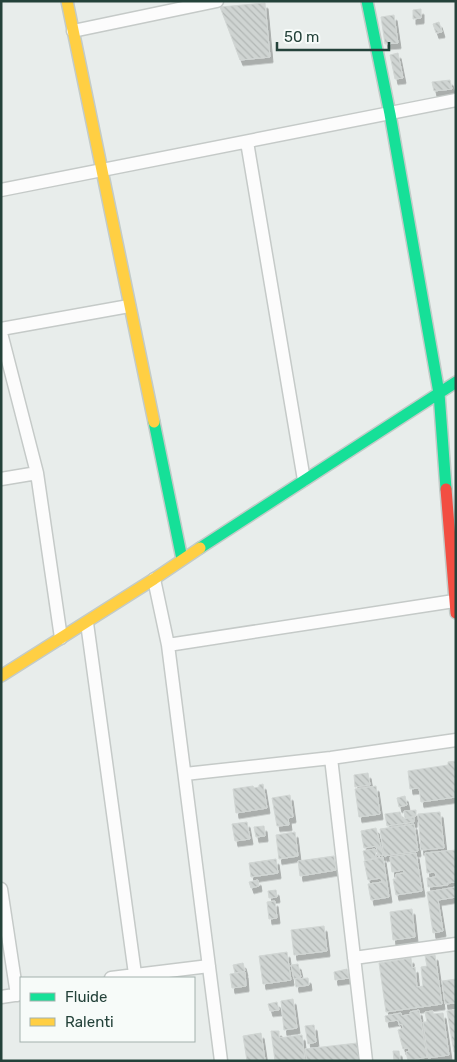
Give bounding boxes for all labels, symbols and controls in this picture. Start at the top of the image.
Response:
scale bar [277,20,390,52]
text: 50 m [284,28,319,46]
legend [20,977,195,1042]
text: Fluide [65,988,107,1006]
text: Ralenti [65,1013,114,1031]

